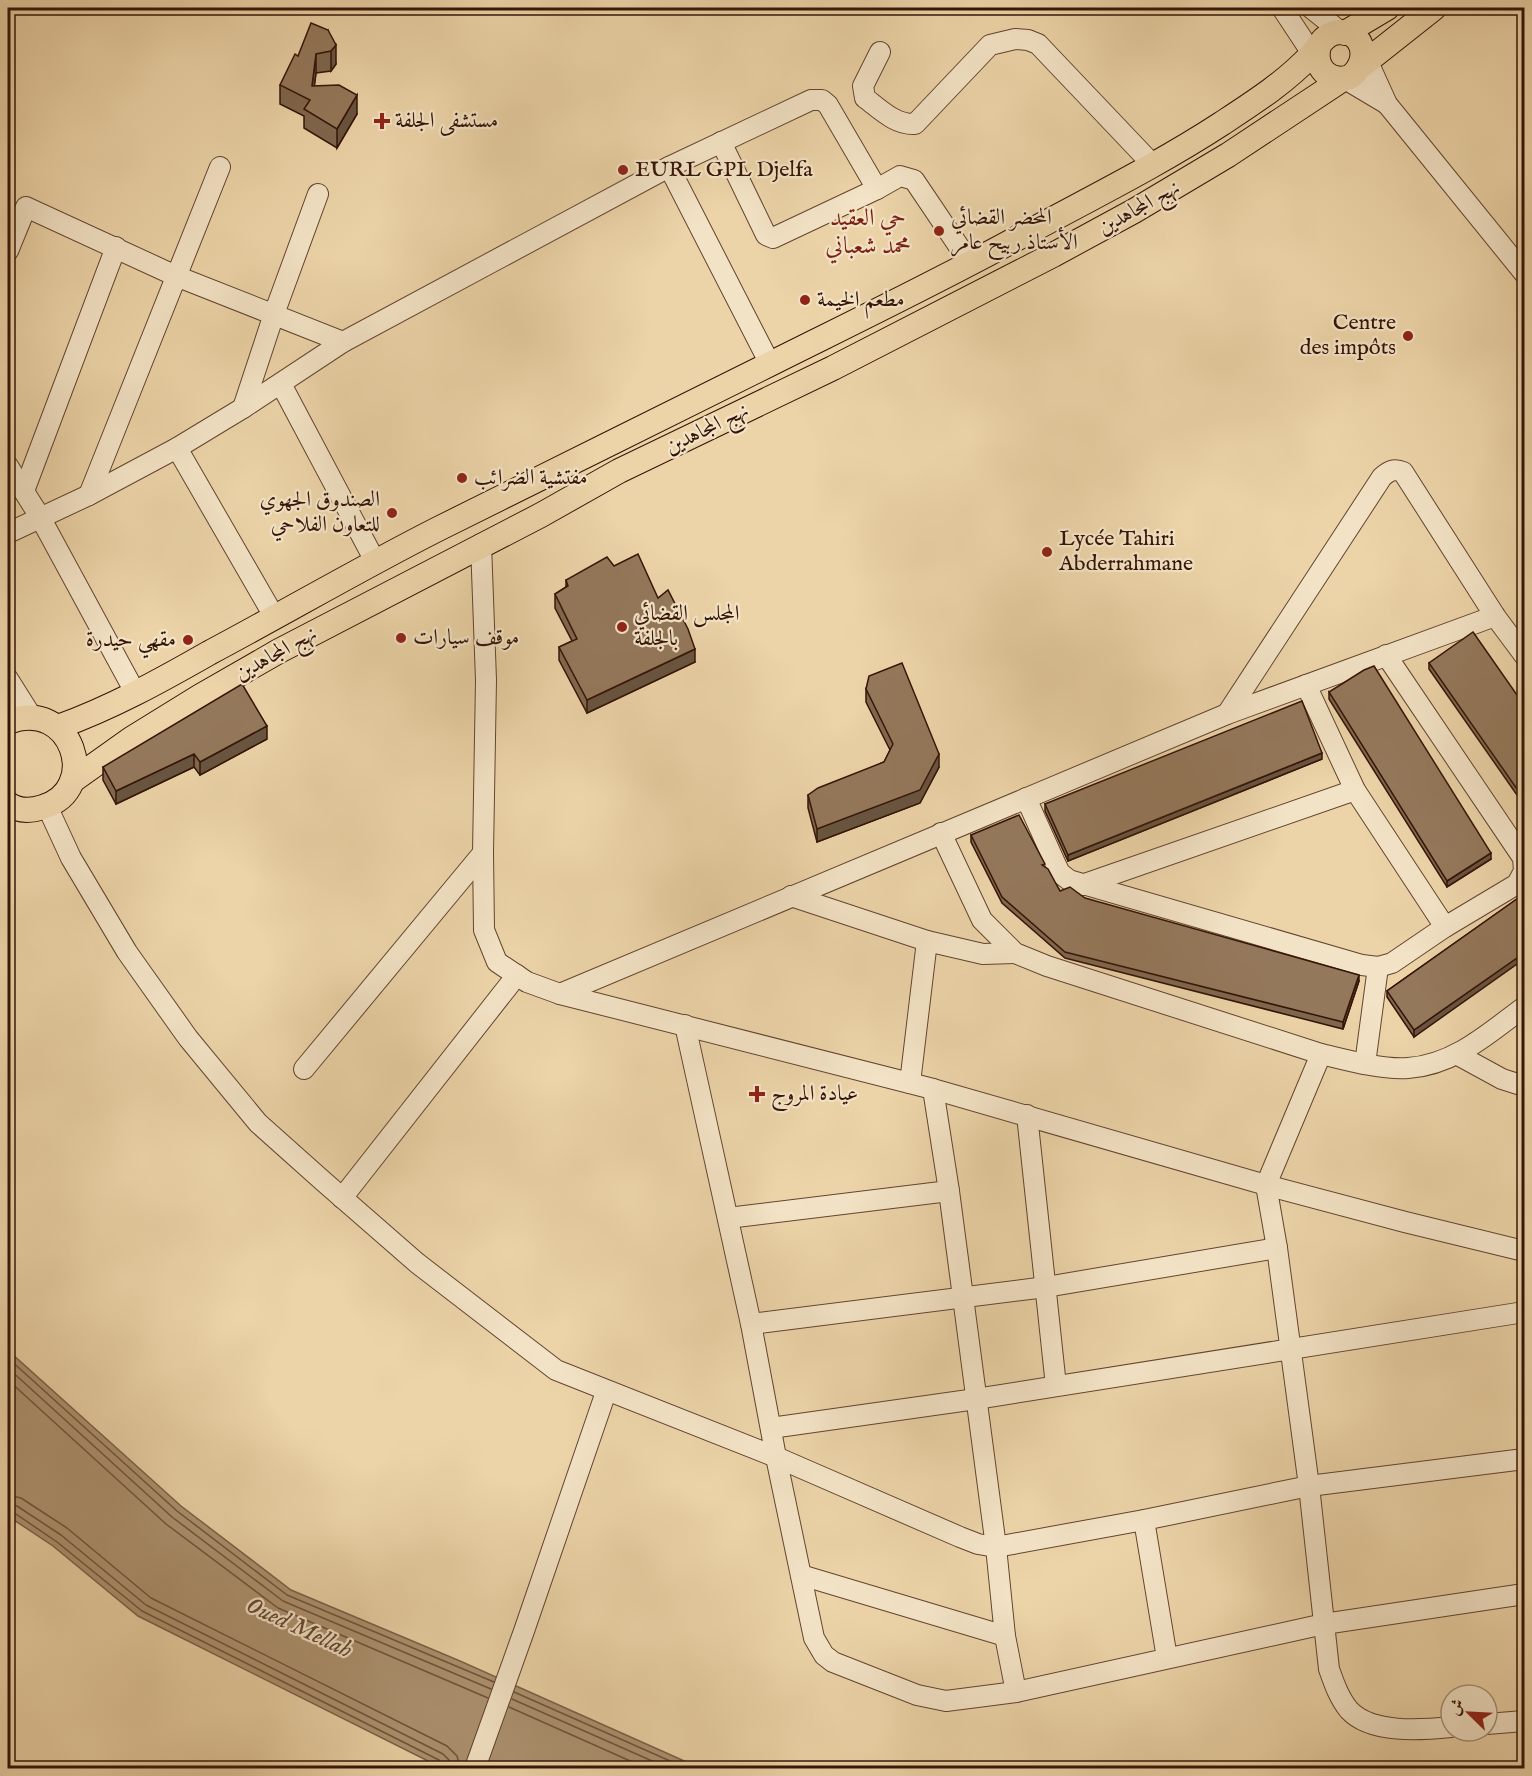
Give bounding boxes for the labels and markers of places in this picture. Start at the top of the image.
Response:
place label: مستشفى الجلفة [395,107,498,136]
marker: مستشفى الجلفة [373,112,391,130]
place label: EURL GPL Djelfa [635,156,813,184]
marker: EURL GPL Djelfa [616,163,630,177]
place label: المحضر القضائي الأستاذ ربيح عامر [951,204,1078,261]
marker: المحضر القضائي الأستاذ ربيح عامر [932,224,946,238]
place label: مطعم الخيمة [817,286,905,319]
marker: مطعم الخيمة [798,293,812,307]
place label: Centre des impôts [1300,309,1396,362]
marker: Centre des impôts [1401,329,1415,343]
place label: مفتشية الضرائب [474,464,588,492]
marker: مفتشية الضرائب [455,471,469,485]
place label: الصندوق الجهوي للتعاون الفلاحي [259,486,380,542]
marker: الصندوق الجهوي للتعاون الفلاحي [385,506,399,520]
place label: Lycée Tahiri Abderrahmane [1058,525,1193,578]
marker: Lycée Tahiri Abderrahmane [1040,545,1054,559]
place label: المجلس القضائي بالجلفة [634,600,740,653]
marker: المجلس القضائي بالجلفة [615,620,629,634]
place label: موقف سيارات [413,624,519,652]
place label: مقهي حيدرة [86,626,176,659]
marker: موقف سيارات [394,631,408,645]
marker: مقهي حيدرة [181,633,195,647]
place label: عيادة المروج [771,1080,858,1112]
marker: عيادة المروج [748,1085,766,1103]

